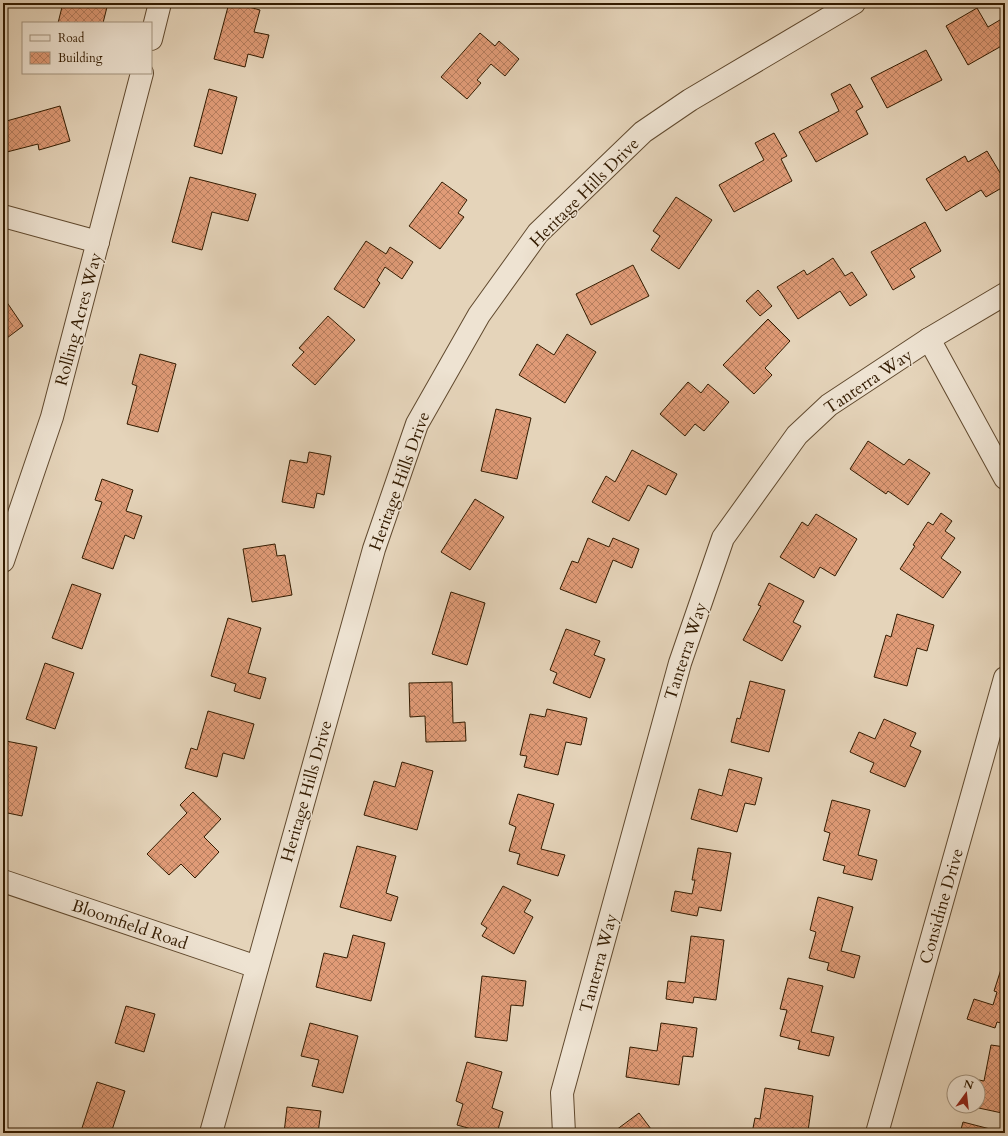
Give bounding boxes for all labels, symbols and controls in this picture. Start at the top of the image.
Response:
legend [22,22,152,74]
text: Road [58,30,85,46]
text: Building [58,50,103,66]
street label: Heritage Hills Drive [524,132,644,252]
street label: Rolling Acres Way [50,250,107,388]
street label: Tanterra Way [820,343,917,419]
street label: Heritage Hills Drive [364,408,435,554]
street label: Tanterra Way [659,599,712,703]
street label: Heritage Hills Drive [275,718,338,865]
street label: Considine Drive [914,846,969,967]
street label: Bloomfield Road [69,894,191,955]
street label: Tanterra Way [574,911,623,1015]
north arrow [946,1074,986,1114]
text: N [962,1076,975,1093]

